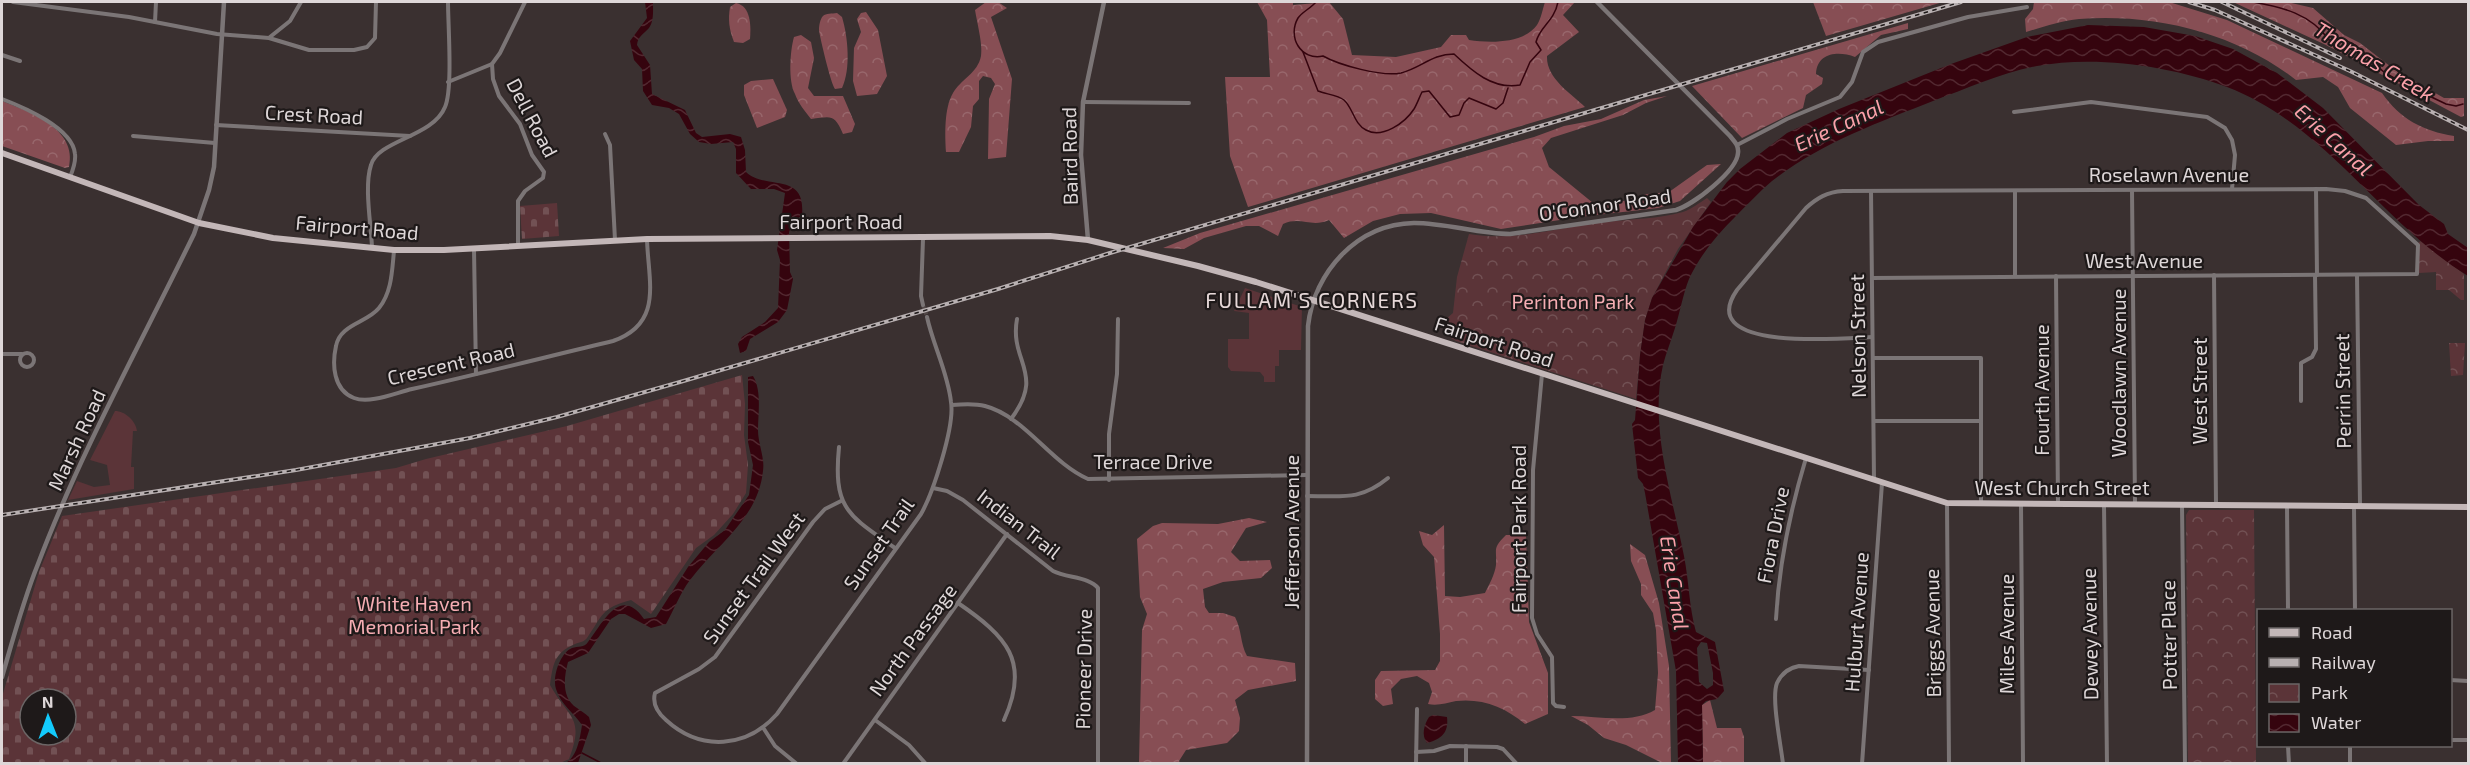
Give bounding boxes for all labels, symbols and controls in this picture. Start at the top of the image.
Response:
water label: Thomas Creek [2310,15,2439,106]
street label: Dell Road [502,74,564,161]
water label: Erie Canal [1790,93,1887,156]
water label: Erie Canal [2290,98,2378,180]
street label: Crest Road [264,99,364,129]
street label: Baird Road [1056,107,1082,205]
street label: Roselawn Avenue [2089,162,2249,186]
street label: O'Connor Road [1537,183,1672,225]
street label: Fairport Road [779,209,903,233]
street label: Fairport Road [295,210,420,244]
street label: West Avenue [2085,248,2203,272]
street label: Nelson Street [1844,273,1870,398]
district label: FULLAM'S CORNERS [1205,287,1419,312]
park label: Perinton Park [1512,289,1634,313]
street label: Woodlawn Avenue [2106,289,2130,457]
street label: Fairport Road [1432,311,1557,372]
street label: Fourth Avenue [2029,324,2053,456]
street label: Perrin Street [2329,333,2355,449]
street label: Crescent Road [385,337,517,389]
street label: West Street [2187,337,2211,445]
street label: Marsh Road [42,385,110,494]
street label: Fairport Park Road [1506,445,1530,613]
street label: Terrace Drive [1093,449,1213,473]
street label: Jefferson Avenue [1279,455,1303,609]
street label: West Church Street [1974,475,2150,499]
street label: Indian Trail [973,483,1066,563]
street label: Fiora Drive [1751,484,1793,585]
street label: Sunset Trail [838,493,919,594]
street label: Sunset Trail West [697,506,809,648]
water label: Erie Canal [1656,534,1695,632]
street label: Hulburt Avenue [1839,551,1873,693]
street label: Briggs Avenue [1919,568,1945,698]
street label: Dewey Avenue [2076,568,2102,700]
street label: Miles Avenue [1994,574,2018,694]
street label: North Passage [863,579,961,700]
street label: Potter Place [2155,580,2181,690]
park label: White Haven Memorial Park [348,591,480,638]
street label: Pioneer Drive [1070,608,1096,730]
legend [2257,609,2452,747]
text: Road [2311,621,2352,643]
text: Railway [2311,651,2376,673]
text: Park [2311,681,2348,703]
north arrow [18,687,78,747]
text: N [42,692,54,711]
text: Water [2311,711,2361,733]

